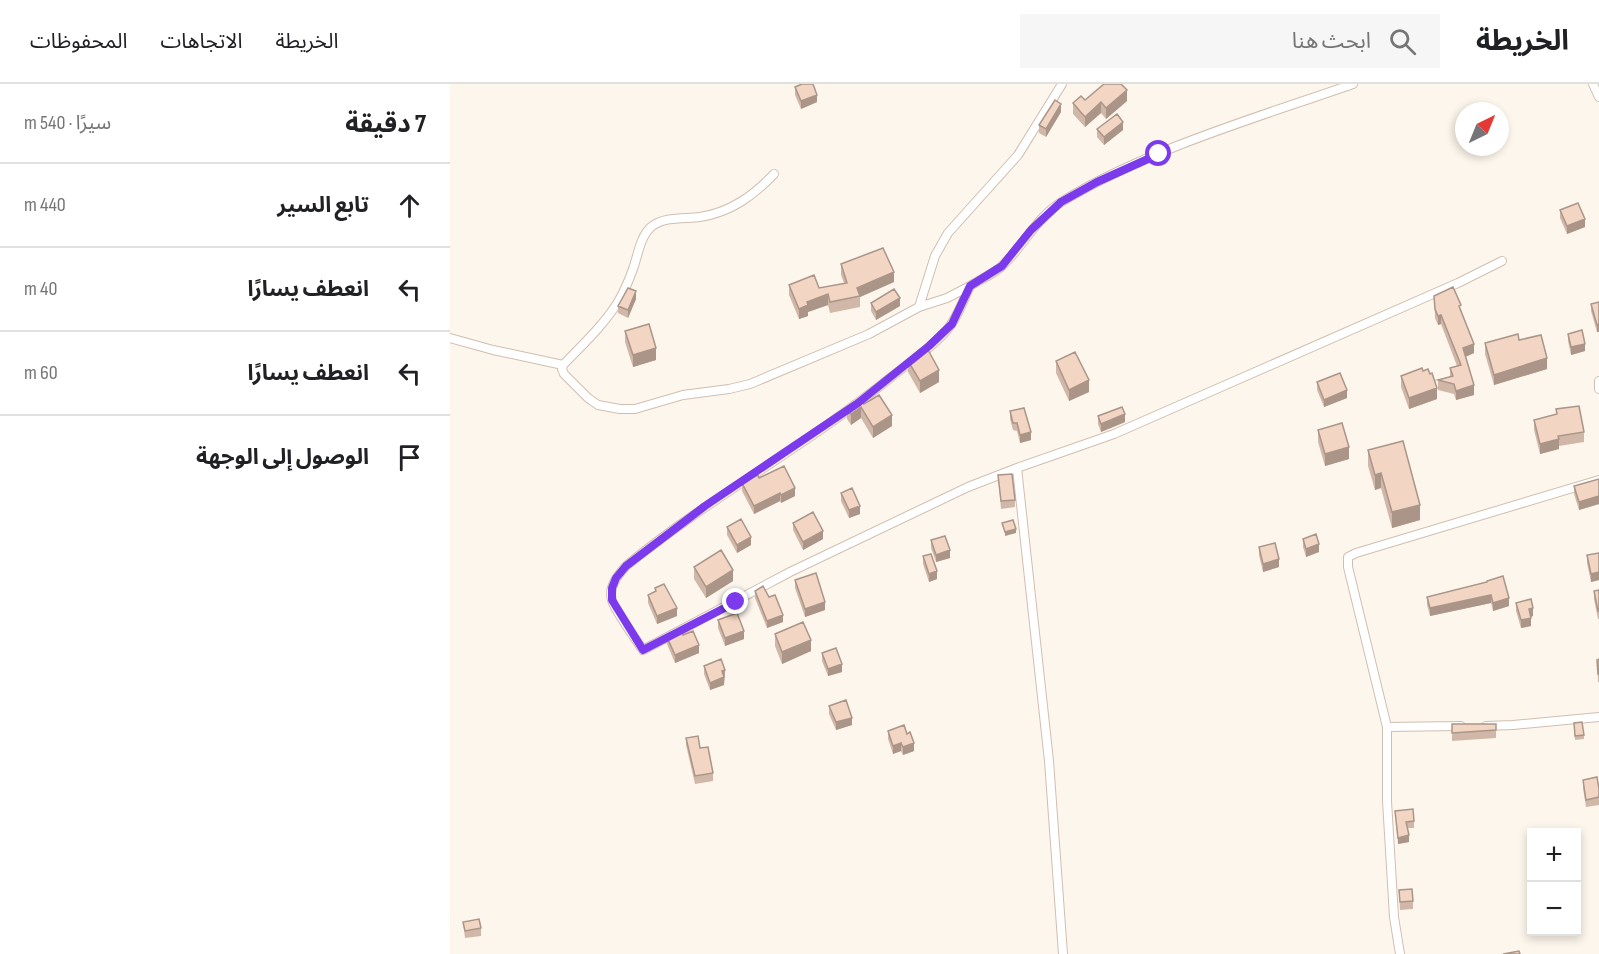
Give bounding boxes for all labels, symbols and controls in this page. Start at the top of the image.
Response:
search box [1020,14,1440,68]
icon: search [1386,25,1419,58]
text: الخريطة [1476,25,1569,58]
text: ابحث هنا [1292,28,1371,55]
text: المحفوظات [30,29,127,54]
text: الاتجاهات [160,29,242,54]
text: الخريطة [275,29,338,54]
north arrow [1455,102,1509,156]
text: 7 دقيقة [345,109,426,140]
text: سيرًا · 540 m [24,111,111,135]
route start [1145,140,1171,166]
icon: ahead [393,189,426,222]
text: تابع السير [277,192,369,219]
text: 440 m [24,193,66,217]
icon: left [393,273,426,306]
text: انعطف يسارًا [247,276,369,303]
text: 40 m [24,277,57,301]
icon: left [393,357,426,390]
text: انعطف يسارًا [247,360,369,387]
text: 60 m [24,361,58,385]
icon: arrive [393,441,426,474]
text: الوصول إلى الوجهة [196,444,369,471]
route end [722,588,748,614]
map controls [1527,828,1581,936]
button: + [1527,828,1581,882]
button: − [1527,882,1581,936]

